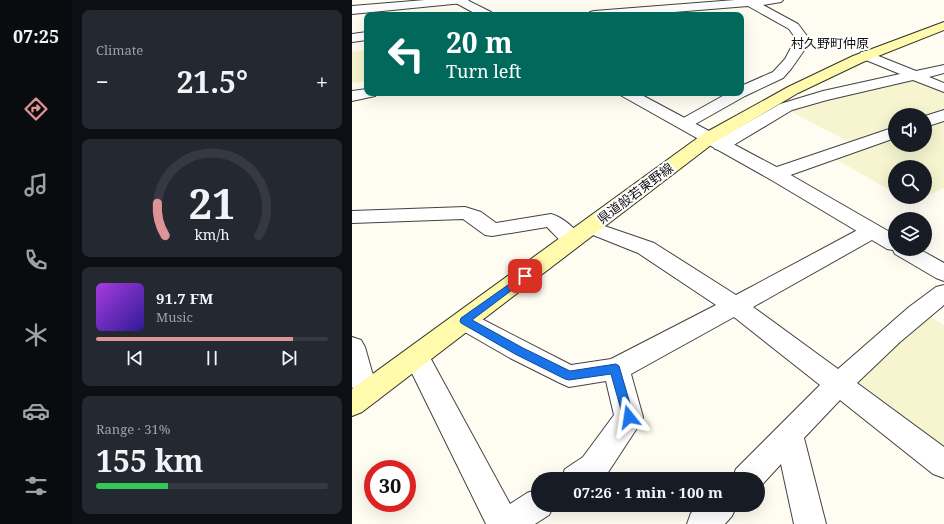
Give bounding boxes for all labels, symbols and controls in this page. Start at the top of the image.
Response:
text: 20 m [446,23,513,61]
text: 07:25 [13,24,59,48]
icon: left [380,28,432,80]
district label: 村久野町仲原 [791,34,869,52]
text: Climate [96,41,143,59]
text: Turn left [446,59,521,83]
text: 21.5° [176,61,248,102]
text: − [96,66,109,96]
text: + [316,66,328,96]
icon: directions [22,95,50,123]
map controls [888,108,932,256]
button: sound [888,108,932,152]
street label: 県道般若東野線 [593,158,677,228]
button: search [888,160,932,204]
icon: music [22,171,50,199]
text: 21 [188,175,236,231]
button: layers [888,212,932,256]
text: km/h [194,224,230,243]
icon: phone [22,246,50,274]
pin [508,259,542,293]
icon: arrive [514,265,536,287]
text: 91.7 FM [156,288,213,308]
text: Music [156,308,193,326]
icon: climate [22,321,50,349]
icon: previous [124,347,146,369]
icon: pause [201,347,223,369]
icon: next [278,347,300,369]
position arrow [608,396,650,438]
icon: car [22,397,50,425]
text: Range · 31% [96,420,170,438]
text: 155 km [96,440,203,481]
speed limit sign: 30 [364,460,416,512]
icon: filters [22,472,50,500]
text: 07:26 · 1 min · 100 m [573,482,723,502]

